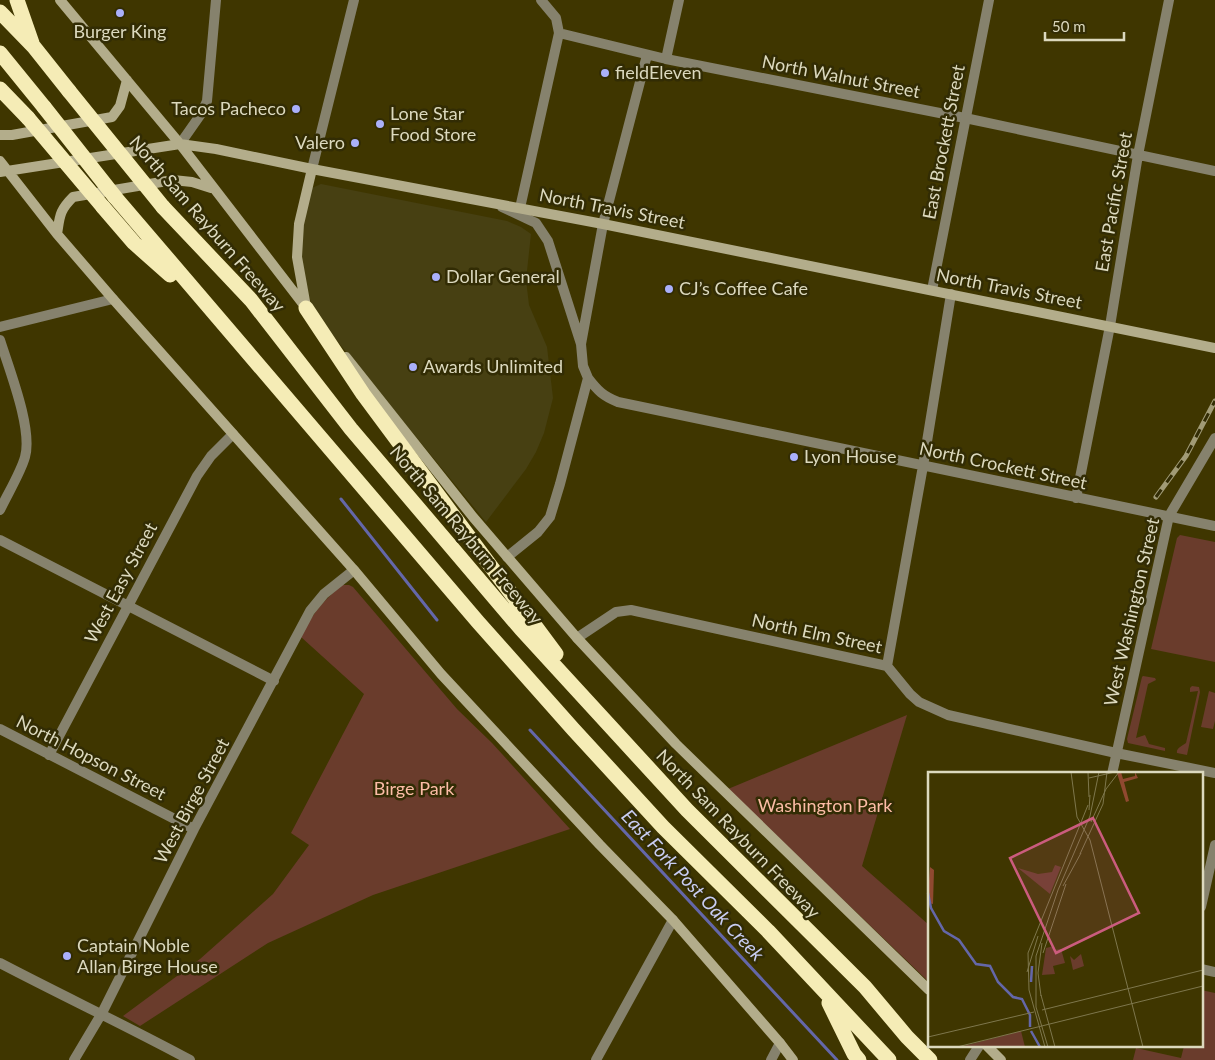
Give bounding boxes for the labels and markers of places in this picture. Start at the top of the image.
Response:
marker: Burger King [114,7,126,19]
place label: Burger King [74,20,166,42]
place label: fieldEleven [615,61,701,83]
marker: fieldEleven [599,67,611,79]
place label: Tacos Pacheco [171,97,286,119]
place label: Lone Star Food Store [390,102,476,145]
marker: Tacos Pacheco [290,103,302,115]
marker: Lone Star Food Store [374,118,386,130]
place label: Valero [295,131,345,153]
marker: Valero [349,137,361,149]
place label: Dollar General [446,265,560,287]
marker: Dollar General [430,271,442,283]
place label: CJ’s Coffee Cafe [679,277,808,299]
marker: CJ’s Coffee Cafe [663,283,675,295]
place label: Awards Unlimited [423,355,563,377]
marker: Awards Unlimited [407,361,419,373]
place label: Lyon House [804,445,896,467]
marker: Lyon House [788,451,800,463]
place label: Captain Noble Allan Birge House [77,934,218,977]
marker: Captain Noble Allan Birge House [61,950,73,962]

